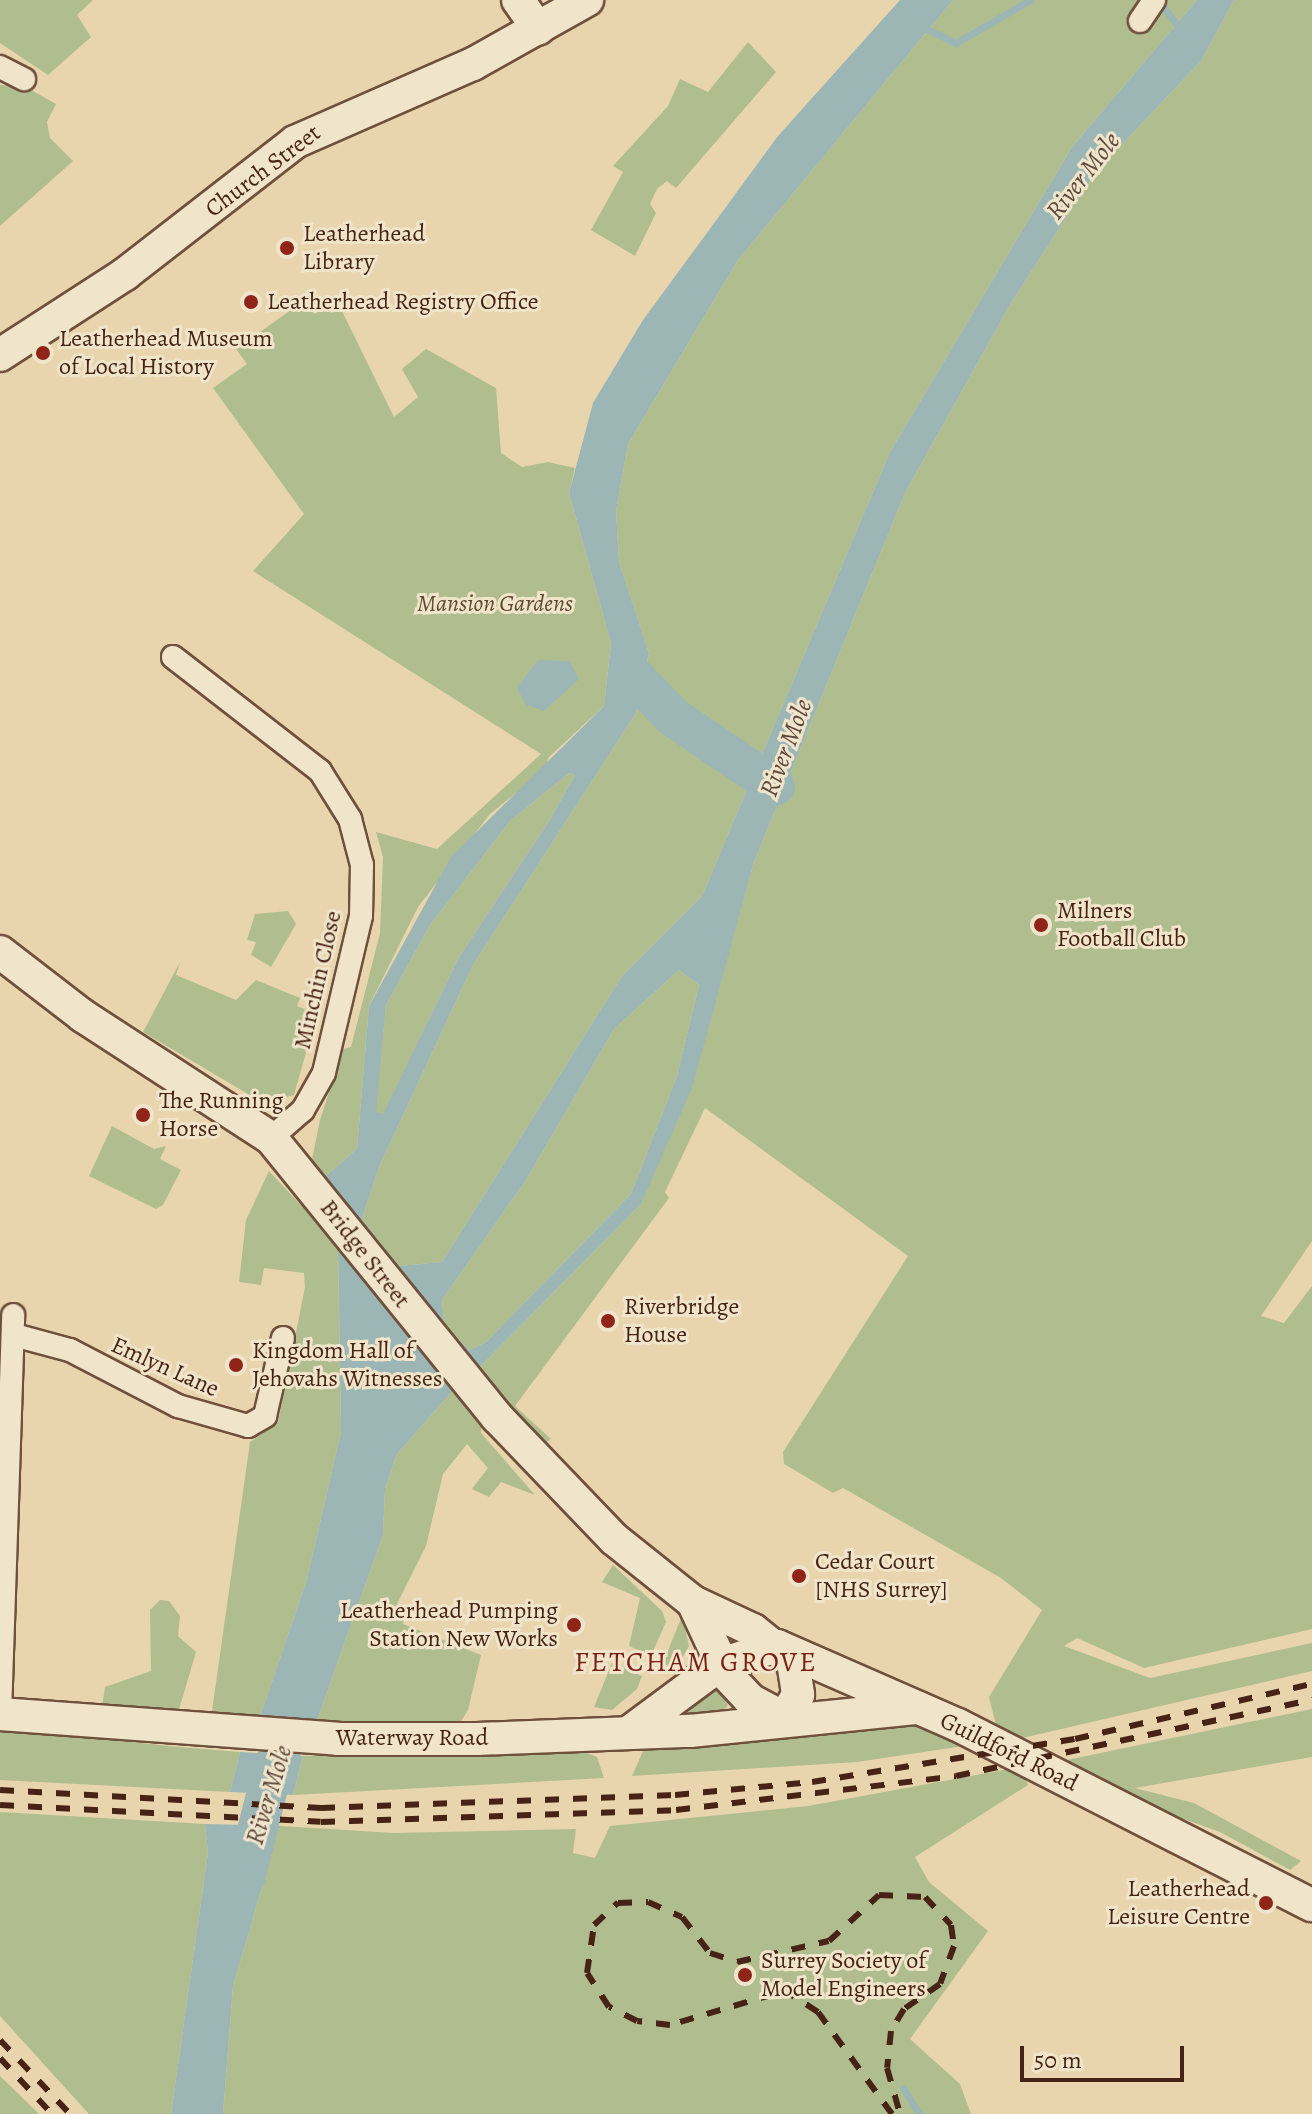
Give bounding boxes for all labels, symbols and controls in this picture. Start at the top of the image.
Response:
street label: Church Street [200,118,326,224]
water label: River Mole [1039,126,1127,226]
place label: Leatherhead Library [303,220,425,276]
marker: Leatherhead Library [278,239,296,257]
place label: Leatherhead Registry Office [267,288,538,316]
marker: Leatherhead Registry Office [242,293,260,311]
place label: Leatherhead Museum of Local History [59,325,272,381]
marker: Leatherhead Museum of Local History [34,344,52,362]
park label: Mansion Gardens [417,590,573,618]
water label: River Mole [753,695,819,801]
place label: Milners Football Club [1057,897,1186,953]
street label: Minchin Close [288,908,348,1052]
marker: Milners Football Club [1032,916,1050,934]
place label: The Running Horse [159,1087,283,1143]
marker: The Running Horse [134,1106,152,1124]
street label: Bridge Street [314,1194,416,1314]
place label: Riverbridge House [624,1293,739,1349]
marker: Riverbridge House [599,1312,617,1330]
street label: Emlyn Lane [107,1330,223,1404]
place label: Kingdom Hall of Jehovahs Witnesses [252,1337,442,1393]
marker: Kingdom Hall of Jehovahs Witnesses [227,1356,245,1374]
place label: Cedar Court [NHS Surrey] [815,1548,948,1604]
marker: Cedar Court [NHS Surrey] [790,1567,808,1585]
place label: Leatherhead Pumping Station New Works [340,1597,558,1653]
marker: Leatherhead Pumping Station New Works [565,1616,583,1634]
district label: FETCHAM GROVE [574,1645,818,1679]
street label: Guildford Road [935,1706,1083,1798]
street label: Waterway Road [336,1724,488,1752]
water label: River Mole [239,1742,299,1848]
place label: Leatherhead Leisure Centre [1107,1875,1250,1931]
marker: Leatherhead Leisure Centre [1257,1894,1275,1912]
place label: Surrey Society of Model Engineers [761,1947,926,2003]
marker: Surrey Society of Model Engineers [736,1966,754,1984]
scale bar [1024,2030,1188,2080]
text: 50 m [1034,2044,1082,2076]

